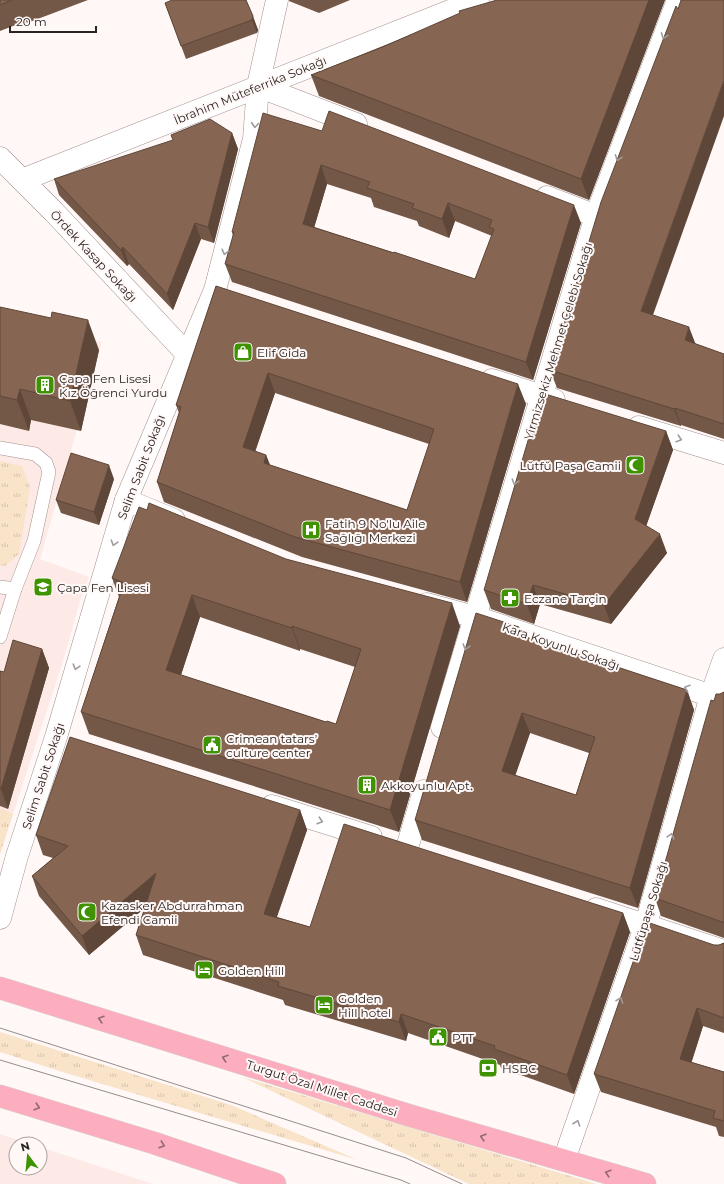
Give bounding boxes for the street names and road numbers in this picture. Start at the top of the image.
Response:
street label: İbrahim Müteferrika Sokağı [171,52,329,128]
street label: Ördek Kasap Sokağı [47,207,141,305]
street label: Yirmizsekiz Mehmet Çelebi Sokağı [521,240,595,442]
street label: Selim Sabit Sokağı [114,412,168,522]
street label: Kara Koyunlu Sokağı [500,619,622,673]
street label: Selim Sabit Sokağı [19,721,67,831]
street label: Lütfüpaşa Sokağı [626,859,670,963]
street label: Turgut Özal Millet Caddesi [245,1056,399,1120]

